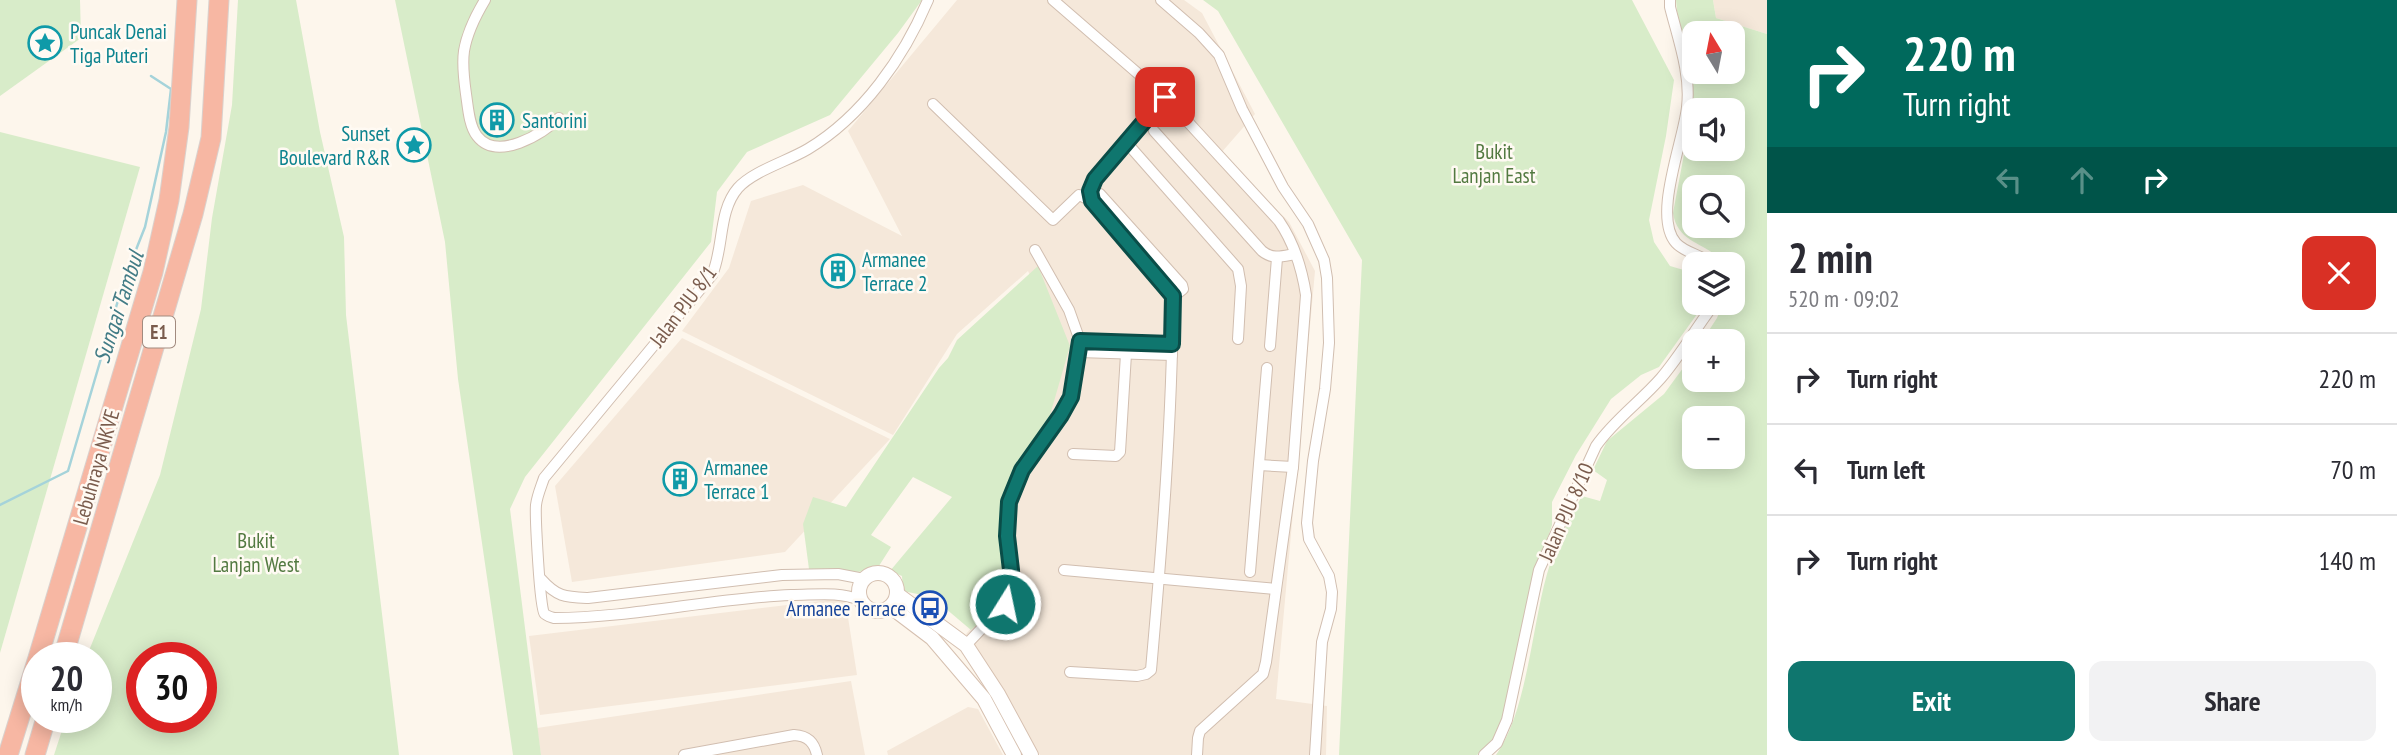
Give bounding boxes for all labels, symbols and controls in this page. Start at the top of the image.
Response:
place label: Puncak Denai Tiga Puteri [70,18,167,69]
north arrow [1682,21,1745,84]
map controls [1682,21,1745,469]
text: 220 m [1903,21,2016,85]
place icon: Puncak Denai Tiga Puteri [26,24,64,62]
icon: right [1788,28,1879,119]
pin [1135,67,1195,127]
icon: arrive [1146,78,1184,116]
text: Turn right [1903,83,2011,125]
button: sound [1682,98,1745,161]
building icon: Santorini [478,101,516,139]
place label: Santorini [522,107,587,134]
place label: Sunset Boulevard R&R [279,120,390,171]
place icon: Sunset Boulevard R&R [395,126,433,164]
park label: Bukit Lanjan East [1453,138,1536,189]
icon: left [1990,161,2028,199]
icon: ahead [2063,161,2101,199]
icon: right [2136,161,2174,199]
button: search [1682,175,1745,238]
text: 2 min [1788,230,1873,285]
button: close [2302,236,2376,310]
water label: Sungai Tambul [86,245,151,367]
place label: Armanee Terrace 2 [862,246,928,297]
building icon: Armanee Terrace 2 [819,252,857,290]
button: layers [1682,252,1745,315]
street label: Jalan PJU 8/1 [643,260,723,353]
text: 520 m · 09:02 [1788,284,1900,313]
road number: E1 [143,316,175,348]
button: + [1682,329,1745,392]
icon: right [1788,360,1826,398]
text: Turn right [1847,362,1938,395]
text: 220 m [2318,362,2376,395]
street label: Lebuhraya NKVE [67,406,125,528]
button: − [1682,406,1745,469]
icon: left [1788,451,1826,489]
text: Turn left [1847,453,1925,486]
text: 70 m [2330,453,2376,486]
place label: Armanee Terrace 1 [704,454,770,505]
street label: Jalan PJU 8/10 [1532,459,1600,566]
building icon: Armanee Terrace 1 [661,460,699,498]
park label: Bukit Lanjan West [212,527,300,578]
icon: right [1788,542,1826,580]
text: Turn right [1847,544,1938,577]
text: 140 m [2318,544,2376,577]
position arrow [968,567,1042,641]
bus stop icon: Armanee Terrace [911,589,949,627]
place label: Armanee Terrace [786,595,906,622]
speed limit sign: 30 [126,642,217,733]
text: 20 [50,655,83,701]
button: Exit [1788,661,2075,741]
button: Share [2089,661,2376,741]
text: km/h [51,693,82,716]

